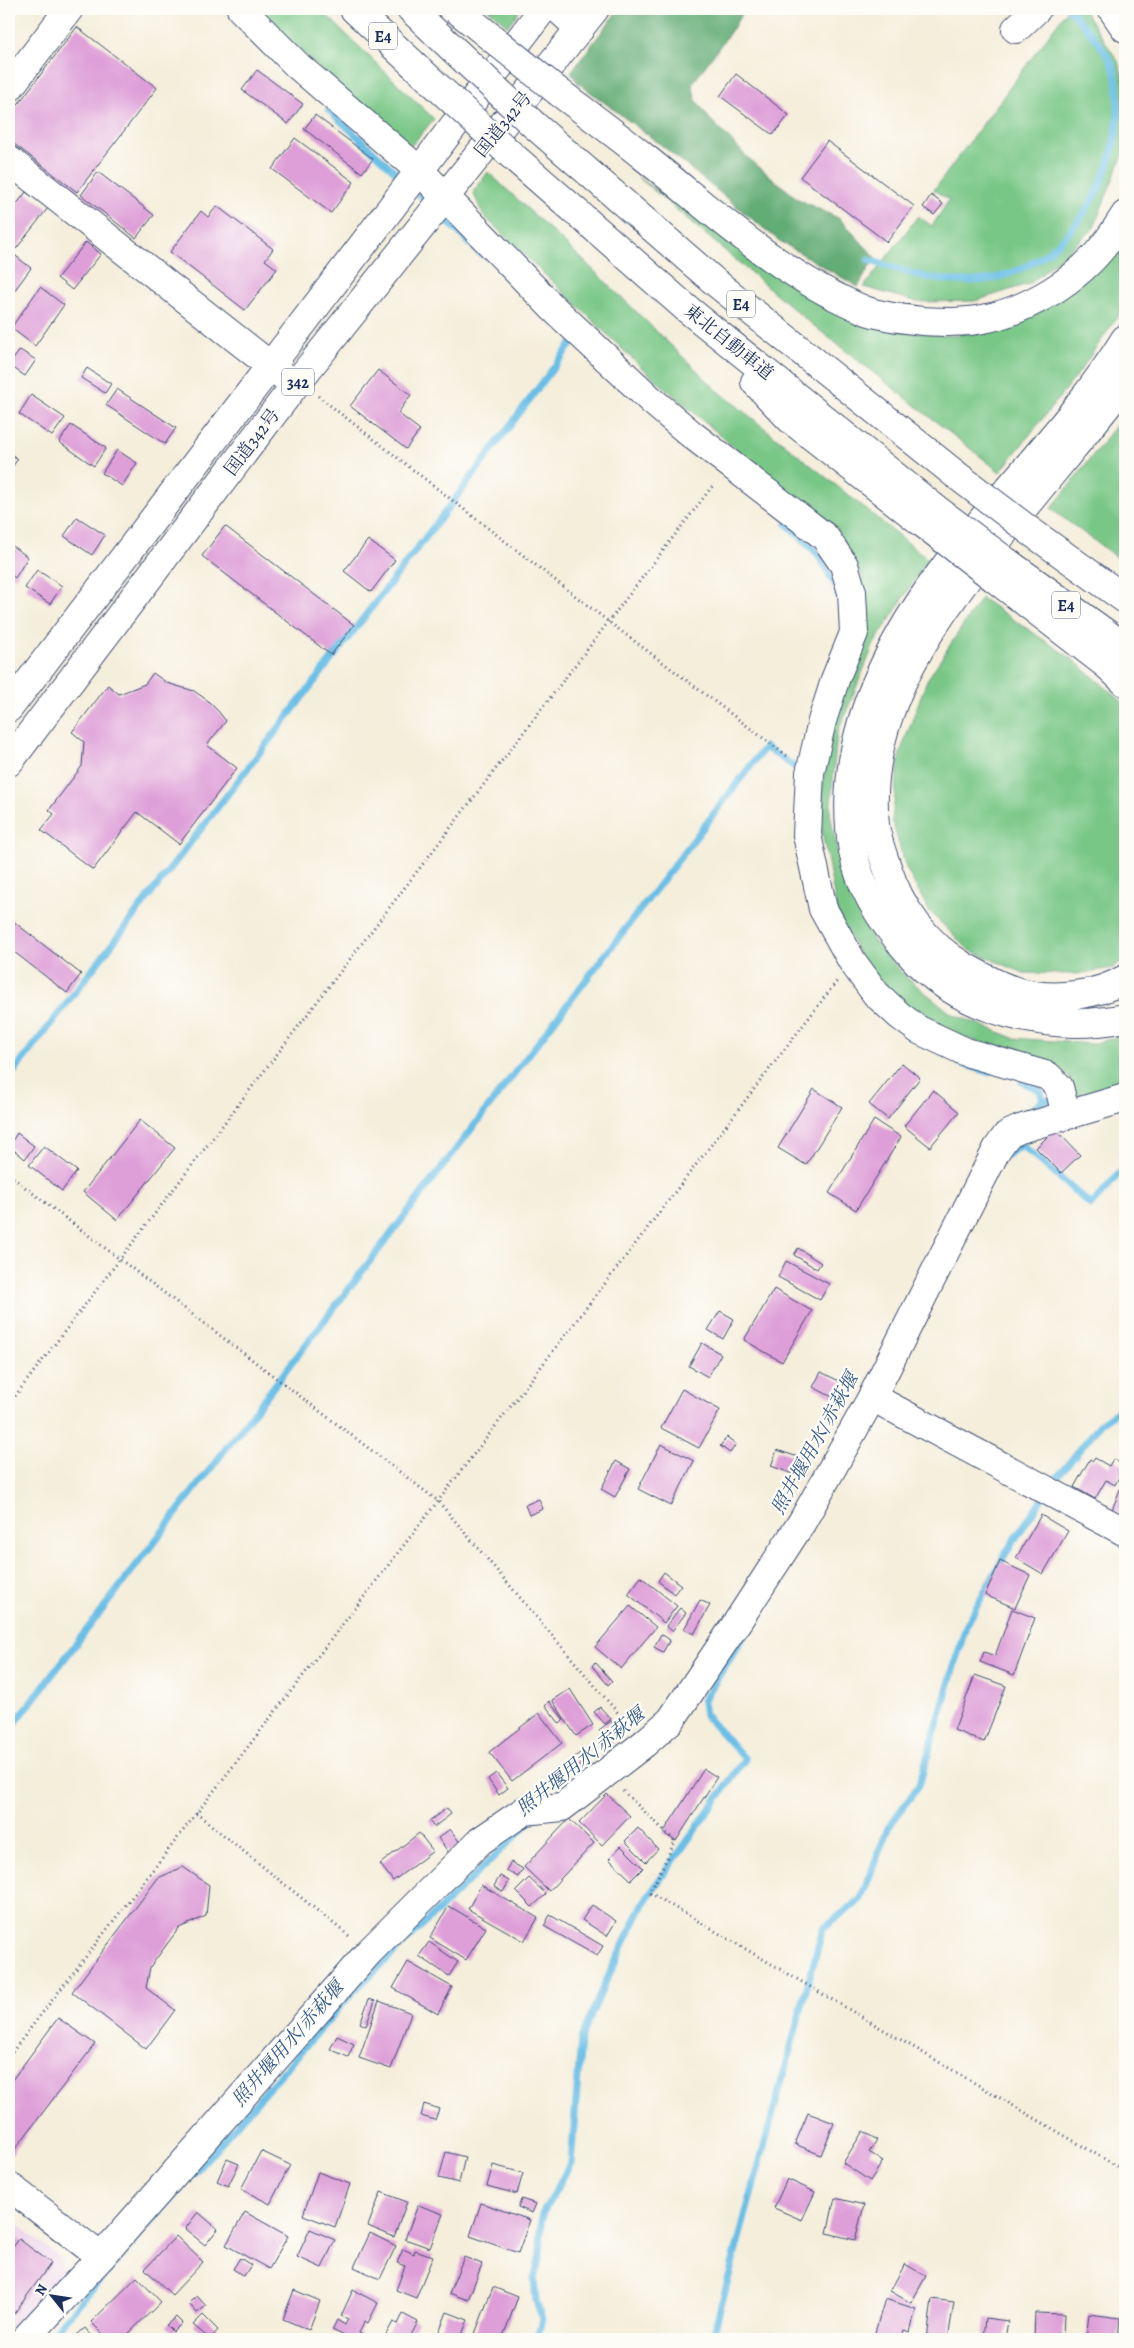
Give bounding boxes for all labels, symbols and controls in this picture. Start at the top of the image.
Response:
road number: E4 [369,22,397,50]
street label: 国道342号 [469,86,537,162]
road number: E4 [727,290,755,318]
street label: 東北自動車道 [679,299,779,385]
road number: 342 [282,368,314,396]
street label: 国道342号 [219,404,285,480]
road number: E4 [1052,592,1080,618]
water label: 照井堰用水/赤萩堰 [765,1365,866,1519]
water label: 照井堰用水/赤萩堰 [511,1700,653,1822]
water label: 照井堰用水/赤萩堰 [226,1973,351,2112]
north arrow [28,2270,78,2320]
text: N [30,2281,52,2299]

